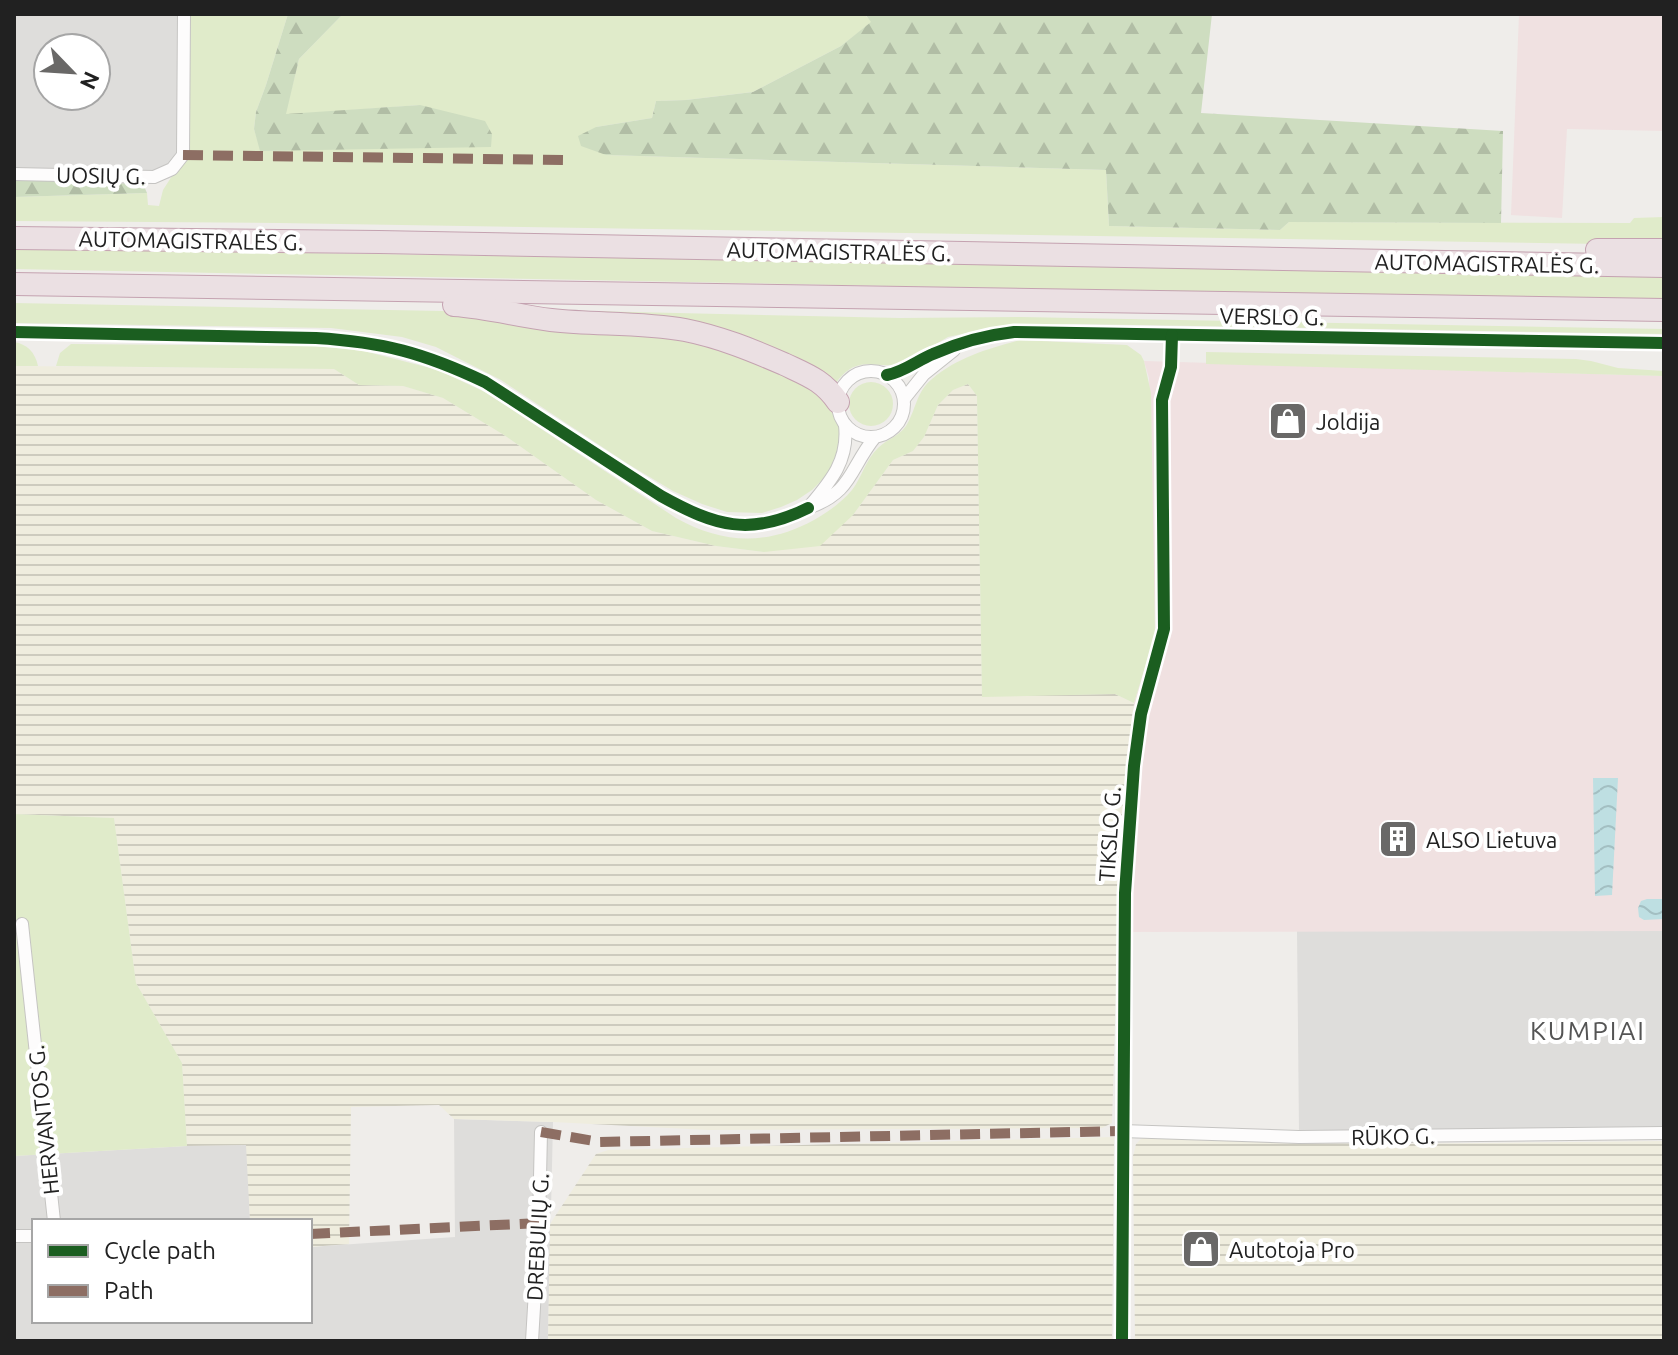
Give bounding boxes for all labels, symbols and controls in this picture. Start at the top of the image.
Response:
north arrow [32,32,112,112]
text: N [76,68,105,93]
street label: UOSIŲ G. [56,162,146,188]
street label: AUTOMAGISTRALĖS G. [79,226,303,254]
street label: AUTOMAGISTRALĖS G. [727,237,951,265]
street label: AUTOMAGISTRALĖS G. [1375,249,1599,277]
street label: VERSLO G. [1220,303,1324,329]
shop icon: Joldija [1267,400,1309,442]
place label: Joldija [1316,409,1380,434]
street label: TIKSLO G. [1093,785,1125,883]
building icon: ALSO Lietuva [1377,818,1419,860]
place label: ALSO Lietuva [1426,827,1557,852]
district label: KUMPIAI [1530,1016,1646,1045]
street label: HERVANTOS G. [23,1044,63,1196]
street label: RŪKO G. [1351,1123,1435,1149]
street label: DREBULIŲ G. [521,1172,553,1302]
legend [32,1219,312,1323]
shop icon: Autotoja Pro [1180,1228,1222,1270]
text: Cycle path [104,1237,216,1264]
place label: Autotoja Pro [1229,1237,1355,1262]
text: Path [104,1277,154,1304]

